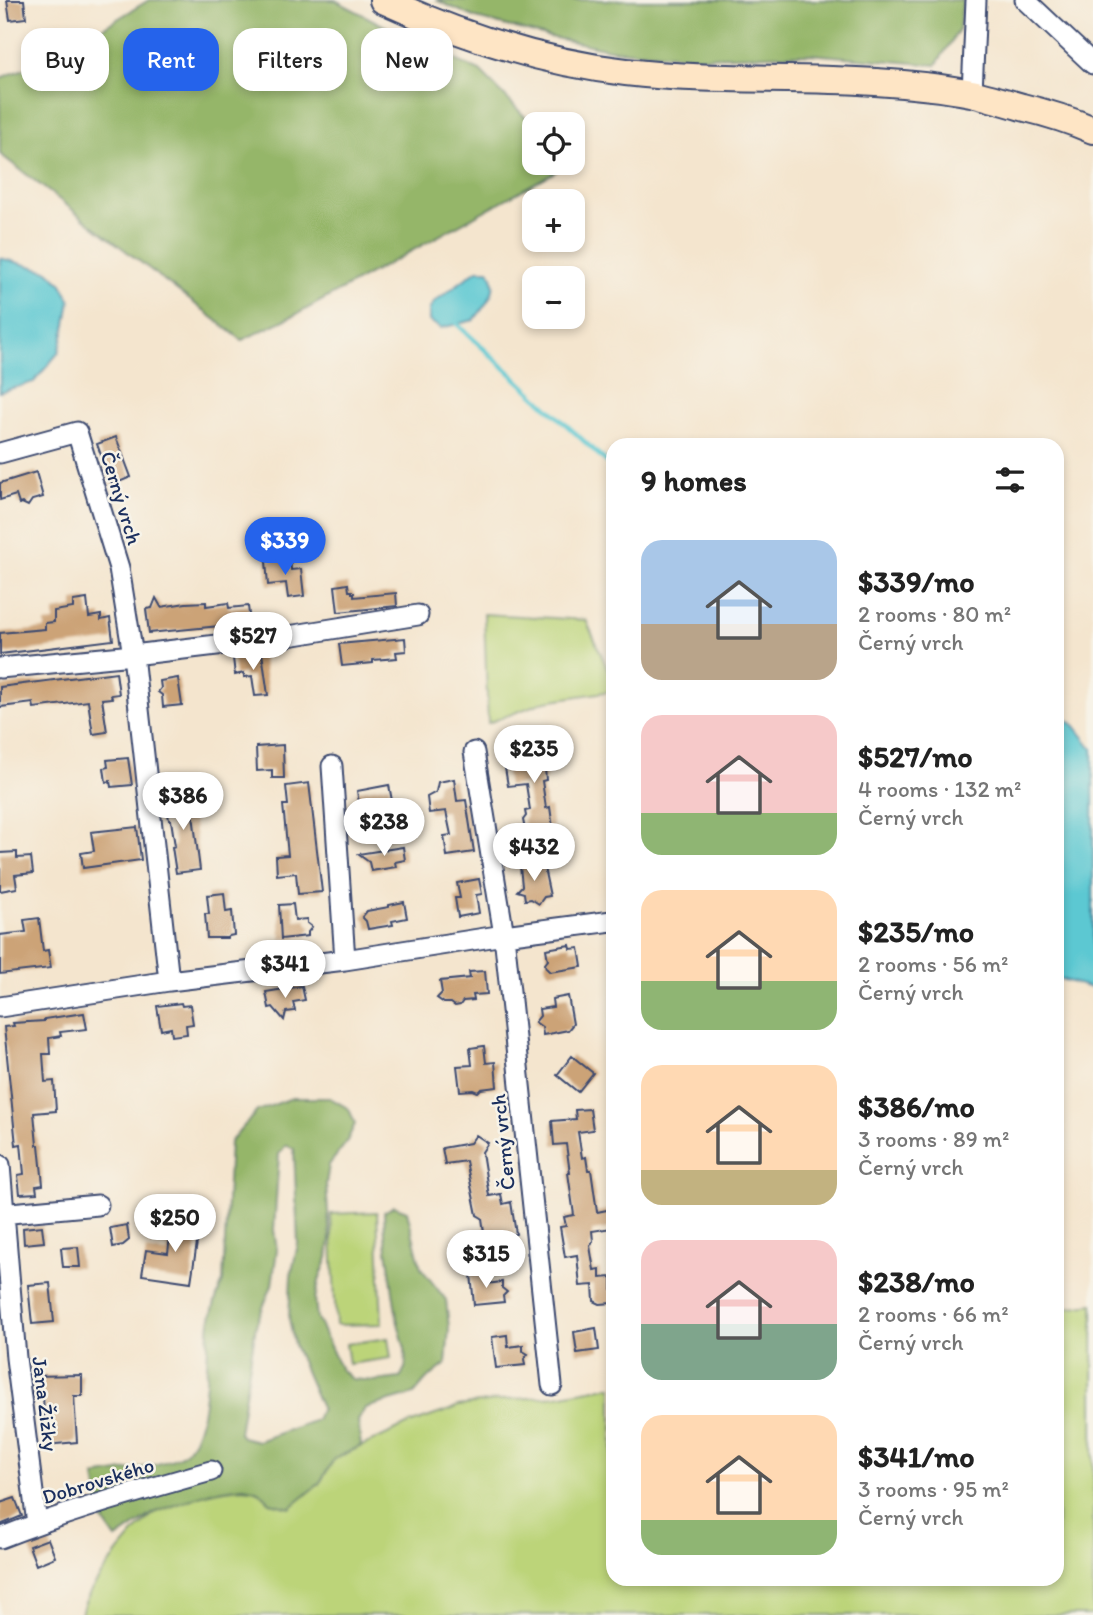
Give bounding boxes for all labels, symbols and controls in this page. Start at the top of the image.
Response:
chip: Buy [21,28,109,91]
chip: Rent [123,28,219,91]
chip: Filters [233,28,347,91]
chip: New [361,28,453,91]
map controls [522,112,585,329]
button: locate [522,112,585,175]
button: + [522,189,585,252]
button: − [522,266,585,329]
street label: Černý vrch [95,448,148,548]
icon: filters [991,461,1029,499]
text: 9 homes [641,462,747,499]
pin: $339 [244,518,326,577]
text: $339 [261,526,309,554]
text: $339/mo [858,563,975,600]
icon: home [697,568,781,652]
text: 2 rooms · 80 m² [858,600,1011,628]
pin: $527 [212,612,294,672]
text: $527 [229,621,277,649]
text: Černý vrch [858,628,964,656]
pin: $235 [493,726,575,785]
text: $235 [510,734,558,762]
text: $527/mo [858,738,973,775]
icon: home [697,743,781,827]
pin: $386 [142,772,224,832]
text: 4 rooms · 132 m² [858,775,1021,803]
text: $386 [159,781,207,809]
pin: $238 [343,798,425,858]
text: Černý vrch [858,803,964,831]
text: $238 [360,807,408,835]
pin: $432 [493,824,575,883]
text: $432 [509,832,559,860]
text: $235/mo [858,913,974,950]
icon: home [697,918,781,1002]
pin: $341 [244,940,326,1000]
text: $341 [261,949,309,977]
text: 2 rooms · 56 m² [858,950,1009,978]
text: Černý vrch [858,978,964,1006]
text: $386/mo [858,1088,975,1125]
street label: Černý vrch [485,1093,520,1191]
icon: home [697,1093,781,1177]
text: 3 rooms · 89 m² [858,1125,1009,1153]
text: Černý vrch [858,1153,964,1181]
pin: $250 [134,1194,216,1254]
text: $250 [150,1203,200,1231]
pin: $315 [445,1230,527,1290]
text: $315 [463,1239,509,1267]
text: $238/mo [858,1263,975,1300]
icon: home [697,1268,781,1352]
text: 2 rooms · 66 m² [858,1300,1009,1328]
text: Černý vrch [858,1328,964,1356]
street label: Jana Žižky [27,1355,64,1453]
text: $341/mo [858,1438,975,1475]
icon: home [697,1443,781,1527]
street label: Dobrovského [39,1452,157,1509]
text: 3 rooms · 95 m² [858,1475,1009,1503]
text: Černý vrch [858,1503,964,1531]

